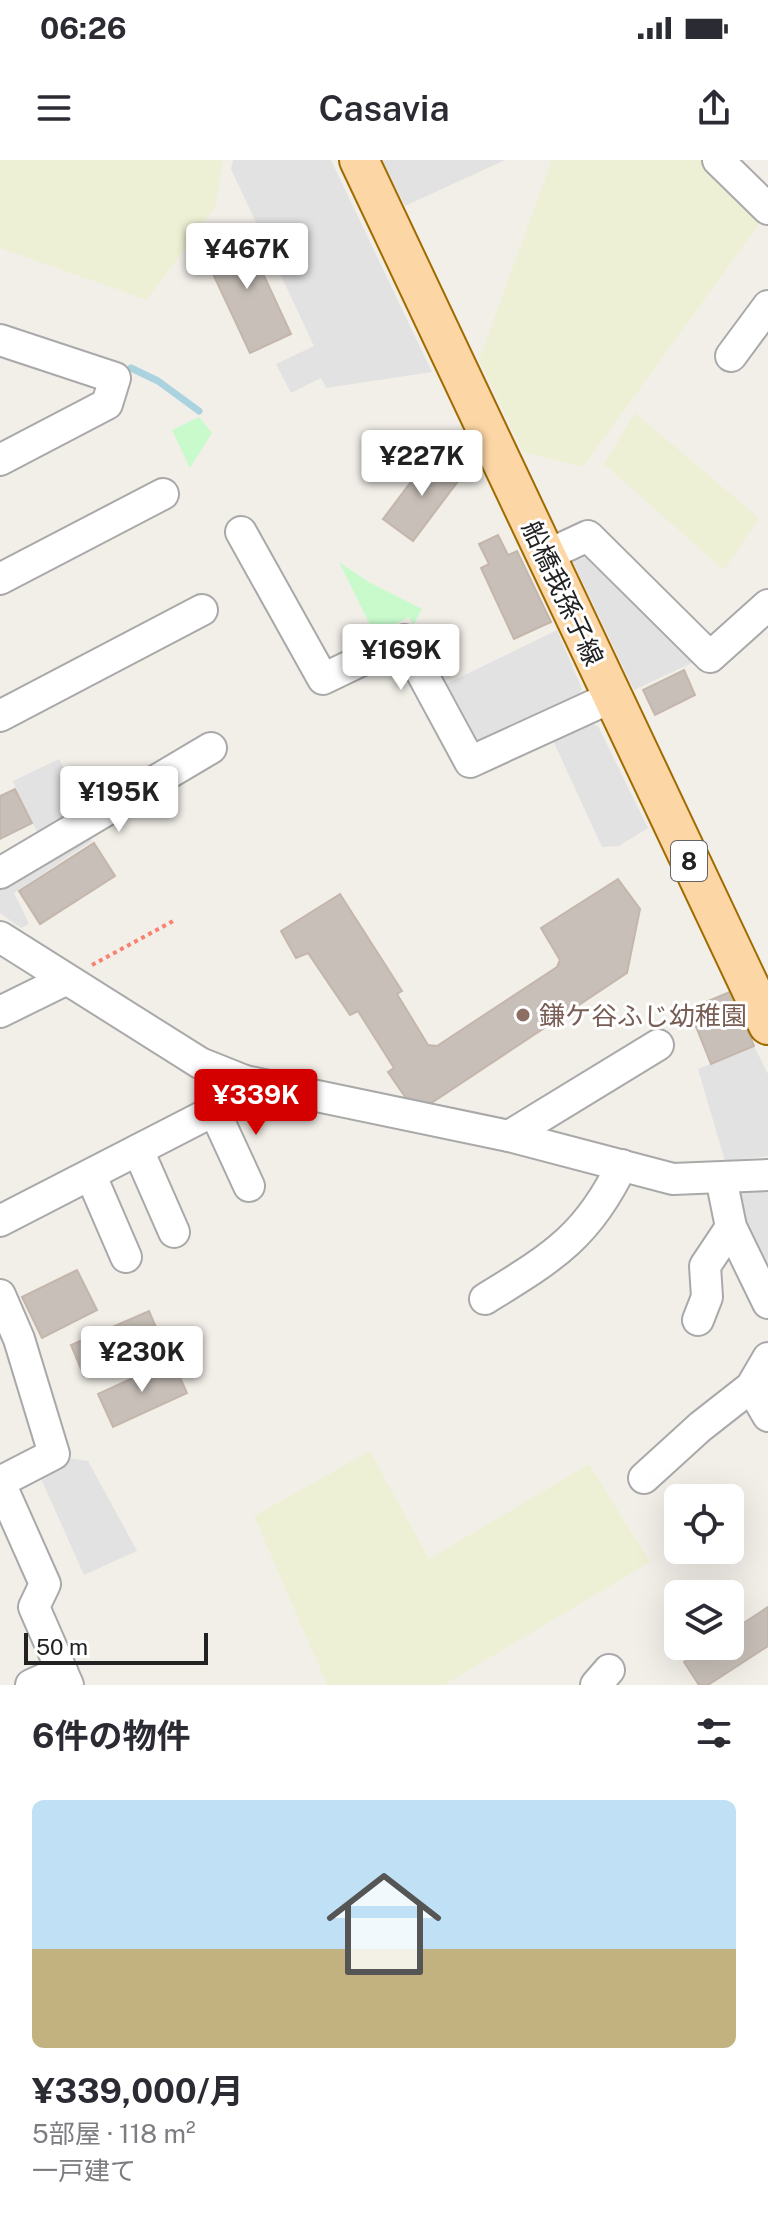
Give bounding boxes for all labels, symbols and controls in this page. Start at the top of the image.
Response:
text: 06:26 [40,10,127,46]
icon: menu [32,86,76,130]
icon: share [692,86,736,130]
text: Casavia [318,87,450,129]
pin: ¥467K [191,223,303,291]
text: ¥467K [204,233,290,264]
pin: ¥227K [366,430,478,498]
text: ¥227K [379,440,465,471]
street label: 船橋我孫子線 [516,516,610,670]
pin: ¥169K [345,624,457,692]
text: ¥169K [360,634,442,665]
pin: ¥195K [63,766,175,834]
text: ¥195K [78,776,160,807]
road number: 8 [671,841,707,881]
place label: 鎌ケ谷ふじ幼稚園 [539,1000,747,1031]
marker: 鎌ケ谷ふじ幼稚園 [514,1006,532,1024]
pin: ¥339K [200,1069,312,1137]
text: ¥339K [212,1079,300,1110]
pin: ¥230K [86,1326,198,1394]
text: ¥230K [99,1336,185,1367]
map controls [664,1484,744,1660]
button: locate [664,1484,744,1564]
button: layers [664,1580,744,1660]
scale bar [24,1629,208,1665]
text: 50 m [36,1634,88,1660]
icon: filters [692,1711,736,1755]
text: 6件の物件 [32,1716,190,1756]
icon: home [312,1852,456,1996]
text: ¥339,000/月 [32,2071,244,2111]
text: 5部屋 · 118 m² [32,2118,195,2149]
text: 一戸建て [32,2155,136,2186]

